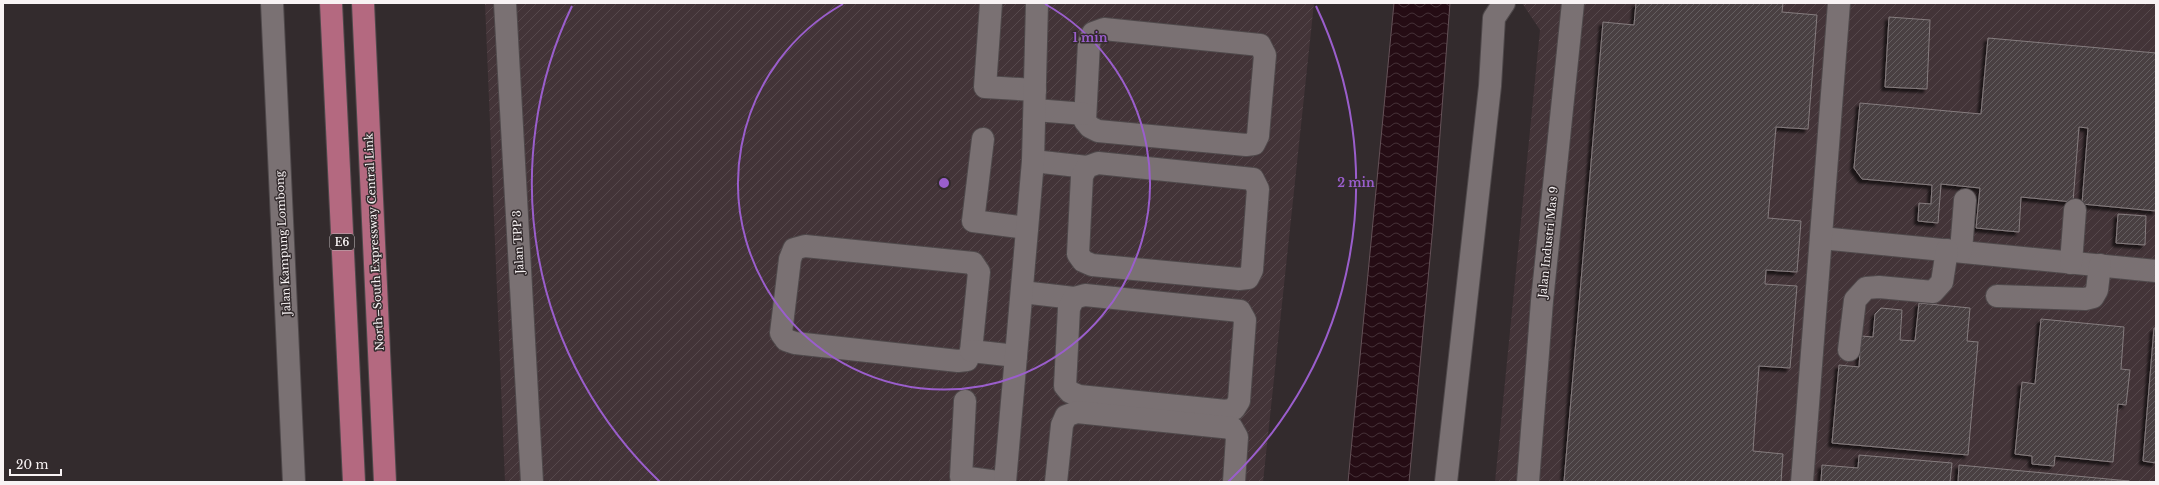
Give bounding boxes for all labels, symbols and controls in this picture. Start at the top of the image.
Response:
text: 1 min [1073,30,1108,45]
street label: North–South Expressway Central Link [361,133,387,351]
street label: Jalan Kampung Lombong [272,170,294,318]
text: 2 min [1337,175,1375,190]
centre of rings [937,176,951,190]
street label: Jalan Industri Mas 9 [1535,186,1561,300]
street label: Jalan TPP 3 [509,210,527,276]
road number: E6 [330,234,354,250]
scale bar [10,451,61,477]
text: 20 m [16,457,48,472]

